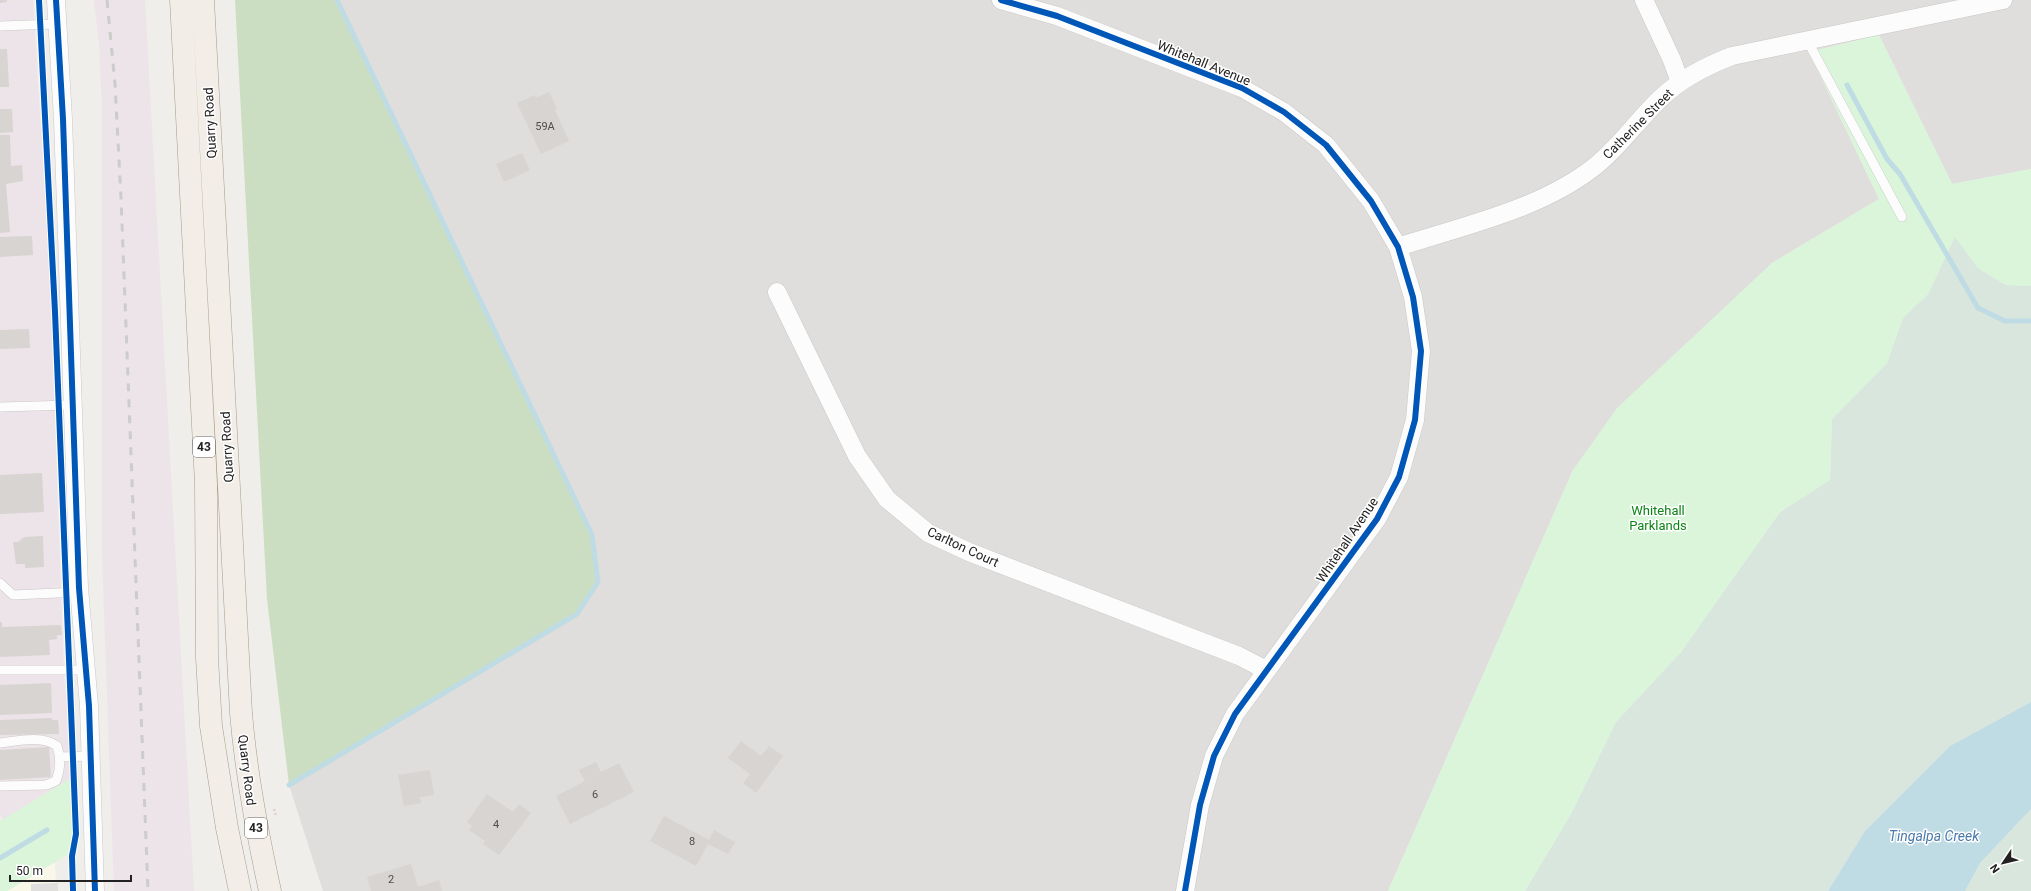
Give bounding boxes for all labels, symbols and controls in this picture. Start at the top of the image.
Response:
street label: Whitehall Avenue [1155,37,1253,89]
street label: Catherine Street [1600,86,1676,162]
street label: Quarry Road [201,87,219,159]
house number: 59A [535,120,556,133]
street label: Quarry Road [218,411,236,483]
road number: 43 [193,437,215,457]
street label: Whitehall Avenue [1313,495,1381,585]
park label: Whitehall Parklands [1629,503,1687,533]
street label: Carlton Court [925,524,1001,570]
street label: Quarry Road [235,734,259,806]
house number: 6 [592,788,598,801]
road number: 43 [245,818,267,838]
house number: 4 [493,818,499,831]
water label: Tingalpa Creek [1889,828,1980,844]
house number: 8 [689,835,695,848]
north arrow [1983,843,2023,883]
scale bar [10,857,131,883]
text: N [1988,861,2003,875]
text: 50 m [16,864,43,878]
house number: 2 [388,873,394,886]

